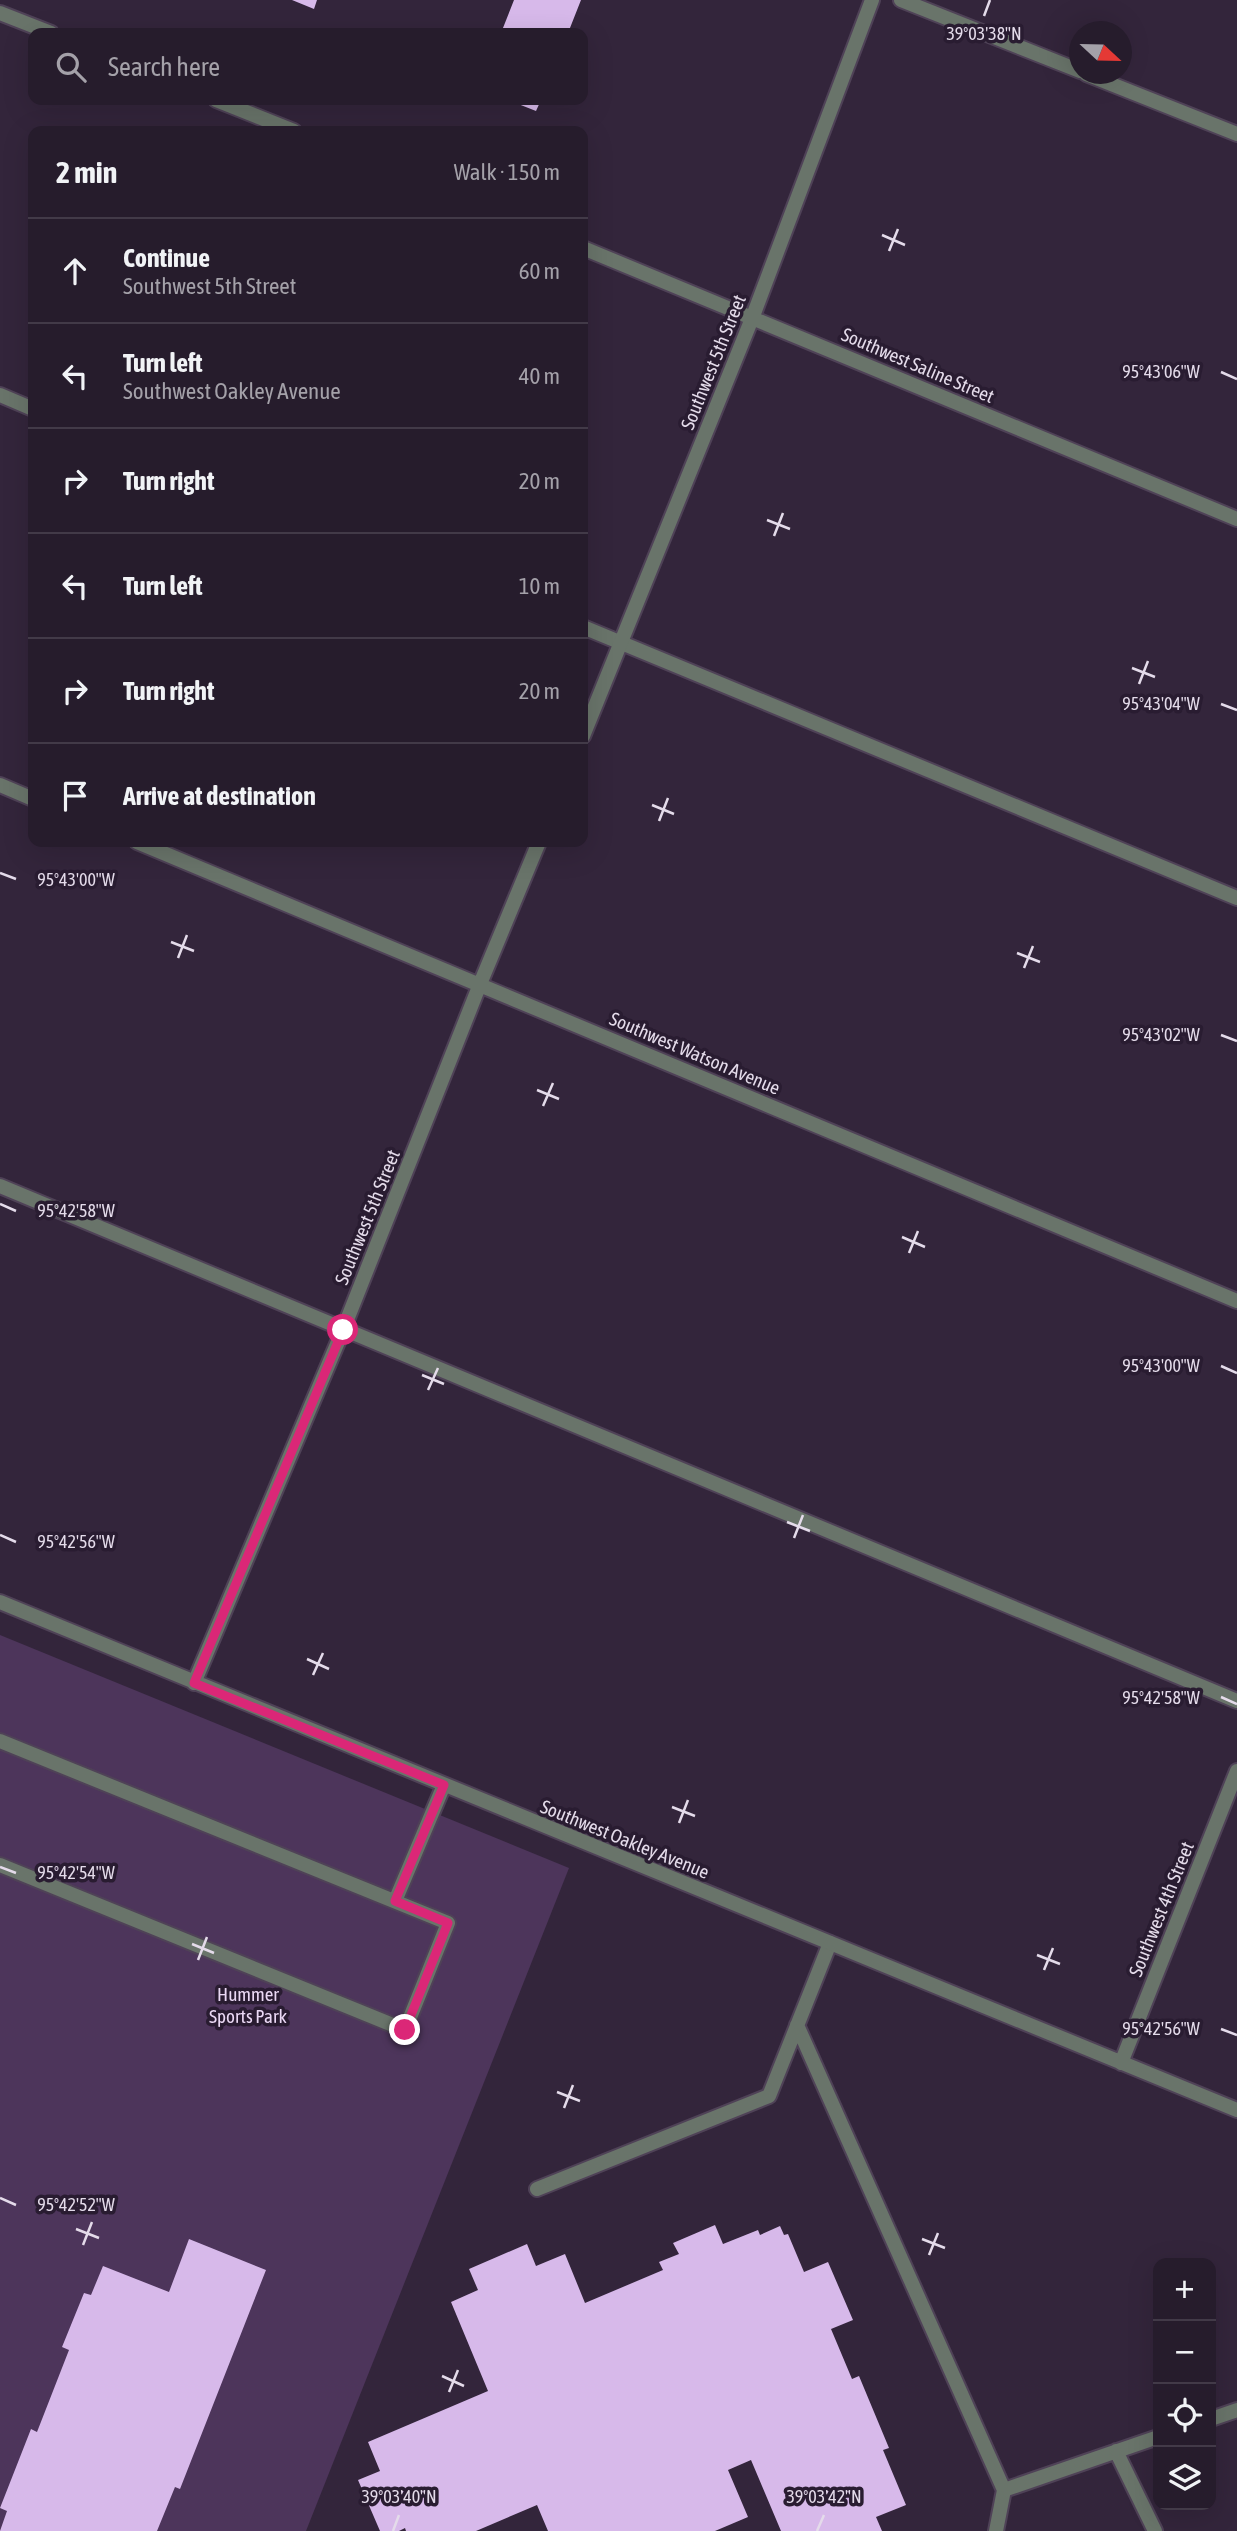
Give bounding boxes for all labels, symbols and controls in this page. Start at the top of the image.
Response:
north arrow [1069,21,1132,84]
text: 39°03'38"N [946,23,1022,44]
search box [28,28,588,105]
icon: search [52,48,90,86]
text: Search here [108,52,220,82]
text: 2 min [56,155,117,189]
text: Walk · 150 m [454,159,560,185]
text: Continue [123,243,210,273]
icon: ahead [56,252,94,290]
text: 60 m [519,258,560,284]
text: Southwest 5th Street [123,273,296,299]
street label: Southwest 5th Street [676,291,750,433]
street label: Southwest Saline Street [838,323,998,407]
text: Turn left [123,348,203,378]
icon: left [56,357,94,395]
text: 95°43'06"W [1122,361,1200,382]
text: 40 m [519,363,560,389]
text: Southwest Oakley Avenue [123,378,341,404]
icon: right [56,462,94,500]
text: Turn right [123,466,214,496]
text: 20 m [519,468,560,494]
icon: left [56,567,94,605]
text: Turn left [123,571,203,601]
text: 10 m [519,573,560,599]
icon: right [56,672,94,710]
text: Turn right [123,676,214,706]
text: 20 m [519,678,560,704]
text: 95°43'04"W [1122,693,1200,714]
icon: arrive [56,777,94,815]
text: Arrive at destination [123,781,316,811]
text: 95°43'00"W [37,869,115,890]
street label: Southwest Watson Avenue [607,1007,783,1099]
text: 95°43'02"W [1122,1024,1200,1045]
street label: Southwest 5th Street [330,1146,404,1288]
text: 95°42'58"W [37,1200,115,1221]
route start [327,1314,358,1345]
text: 95°43'00"W [1122,1355,1200,1376]
text: 95°42'56"W [37,1531,115,1552]
text: 95°42'58"W [1122,1687,1200,1708]
street label: Southwest Oakley Avenue [537,1795,713,1883]
street label: Southwest 4th Street [1124,1838,1198,1980]
text: 95°42'54"W [37,1862,115,1883]
park label: Hummer Sports Park [209,1983,288,2027]
route end [389,2014,420,2045]
text: 95°42'56"W [1122,2018,1200,2039]
text: 95°42'52"W [37,2194,115,2215]
map controls [1153,2258,1216,2510]
button: + [1153,2258,1216,2321]
button: − [1153,2321,1216,2384]
button: locate [1153,2384,1216,2447]
button: layers [1153,2447,1216,2510]
text: 39°03'40"N [361,2486,437,2507]
text: 39°03'42"N [786,2486,862,2507]

